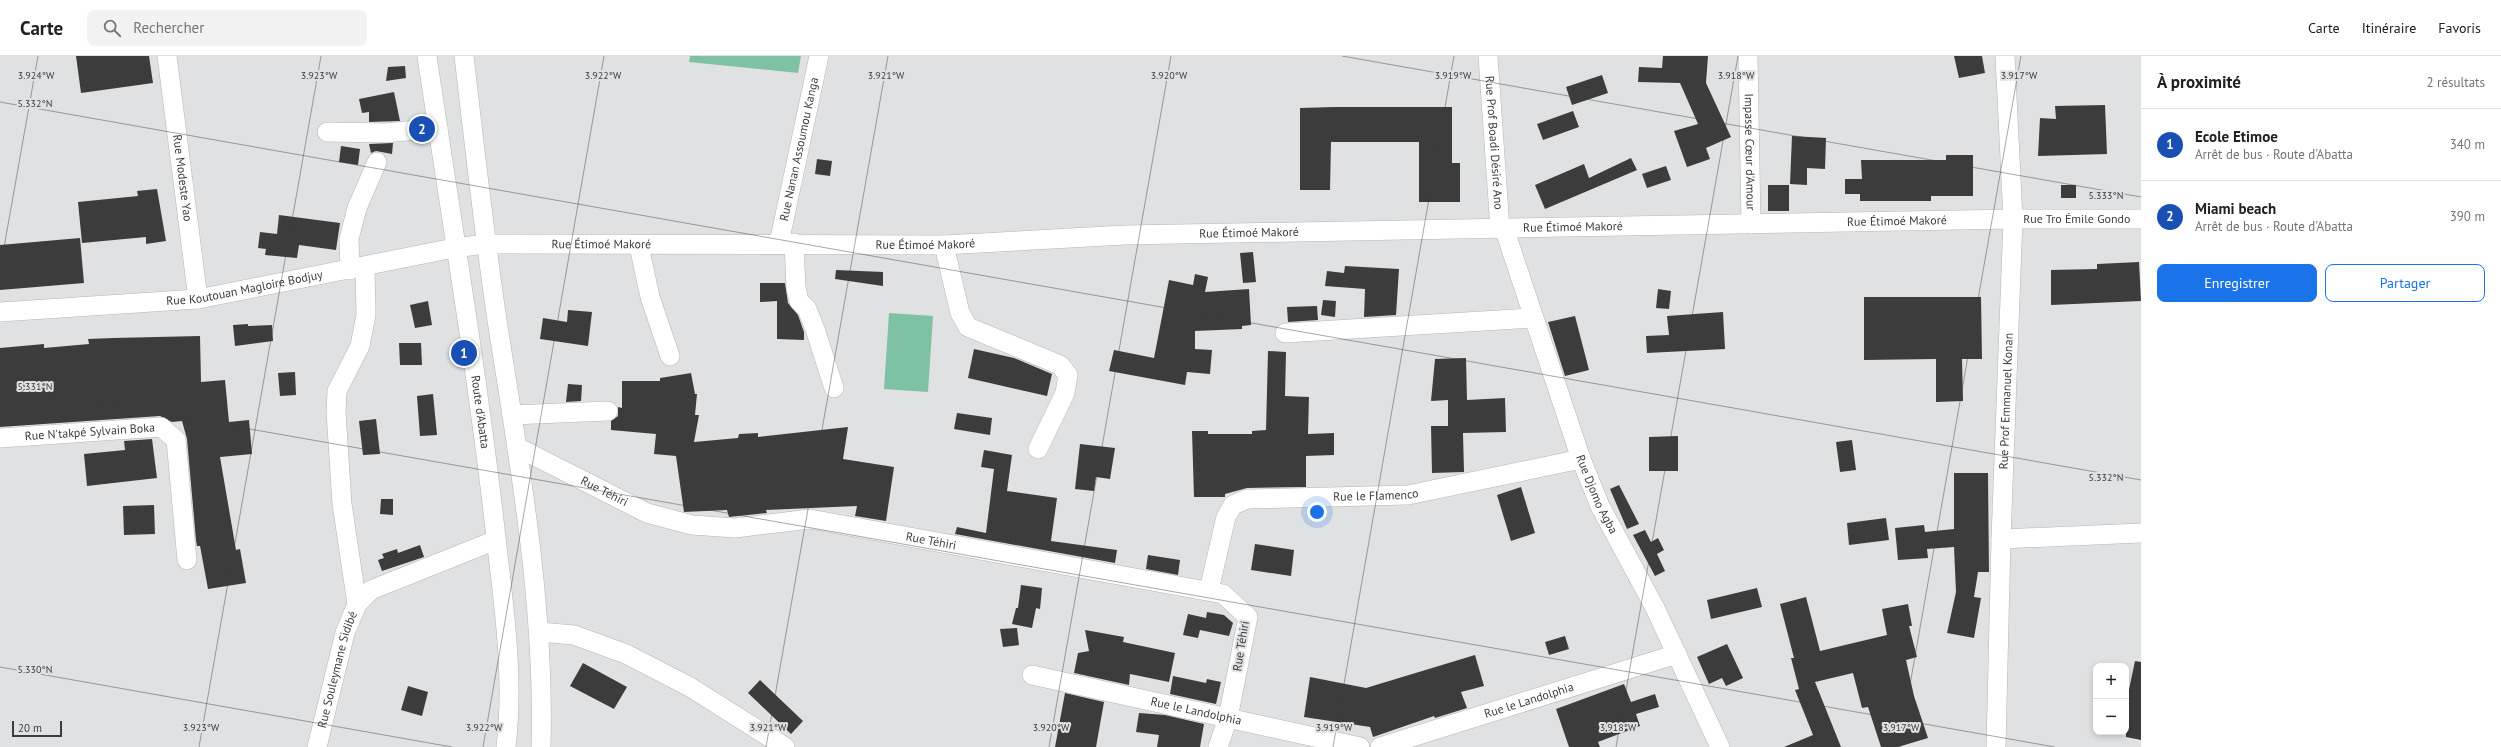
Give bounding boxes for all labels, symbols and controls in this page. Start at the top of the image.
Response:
search box [87,10,367,46]
text: Carte [20,16,63,40]
icon: search [101,17,123,39]
text: Rechercher [133,18,204,37]
text: Carte [2308,19,2340,37]
text: Itinéraire [2362,19,2416,37]
text: Favoris [2438,19,2481,37]
text: 3.924°W [18,69,55,82]
text: 3.923°W [301,69,338,82]
text: 3.922°W [585,69,622,82]
text: 3.921°W [868,69,905,82]
text: 3.920°W [1151,69,1188,82]
text: 3.919°W [1435,69,1472,82]
text: 3.918°W [1718,69,1755,82]
text: 3.917°W [2001,69,2038,82]
text: À proximité [2157,71,2241,93]
text: 2 résultats [2426,74,2485,91]
street label: Rue Prof Boadi Désiré Ano [1482,75,1507,210]
street label: Rue Nanan Assoumou Kanga [776,76,821,222]
street label: Impasse Cœur d'Amour [1742,93,1759,211]
text: 5.332°N [18,97,52,110]
pin: 2 [409,114,435,144]
text: Ecole Etimoe [2195,127,2278,146]
street label: Rue Modeste Yao [170,134,196,222]
text: 1 [2166,136,2174,153]
text: 340 m [2450,136,2485,153]
text: Arrêt de bus · Route d'Abatta [2195,146,2353,163]
text: 5.333°N [2089,189,2123,202]
text: Miami beach [2195,199,2276,218]
text: 2 [2166,208,2174,225]
text: 390 m [2450,208,2485,225]
street label: Rue Tro Émile Gondo [2023,211,2130,226]
street label: Rue Étimoé Makoré [1847,212,1947,229]
street label: Rue Étimoé Makoré [1523,218,1623,235]
text: Arrêt de bus · Route d'Abatta [2195,218,2353,235]
street label: Rue Étimoé Makoré [1199,224,1299,241]
street label: Rue Étimoé Makoré [875,235,976,252]
street label: Rue Étimoé Makoré [551,236,651,251]
button: Enregistrer [2157,264,2317,302]
button: Partager [2325,264,2485,302]
street label: Rue Koutouan Magloire Bodjuy [166,266,324,308]
street label: Rue Prof Emmanuel Konan [1996,333,2016,470]
pin: 1 [451,338,477,368]
street label: Route d'Abatta [468,374,493,450]
text: 5.331°N [18,380,52,393]
street label: Rue N'takpé Sylvain Boka [24,419,155,443]
street label: Rue Djomo Agba [1573,453,1621,536]
text: 5.332°N [2089,471,2123,484]
street label: Rue Téhiri [578,473,631,509]
street label: Rue le Flamenco [1333,485,1420,504]
your location [1307,502,1327,522]
street label: Rue Téhiri [905,529,958,552]
street label: Rue Souleymane Sidibé [314,609,360,730]
street label: Rue Téhiri [1229,620,1252,672]
text: 5.330°N [18,663,52,676]
map controls [2093,663,2129,735]
button: + [2093,663,2129,699]
street label: Rue le Landolphia [1482,679,1575,721]
street label: Rue le Landolphia [1149,693,1243,728]
button: − [2093,699,2129,735]
scale bar [12,719,62,738]
text: 20 m [18,721,42,735]
text: 3.923°W [183,721,220,734]
text: 3.922°W [466,721,503,734]
text: 3.921°W [750,721,787,734]
text: 3.920°W [1033,721,1070,734]
text: 3.919°W [1316,721,1353,734]
text: 3.918°W [1600,721,1637,734]
text: 3.917°W [1883,721,1920,734]

